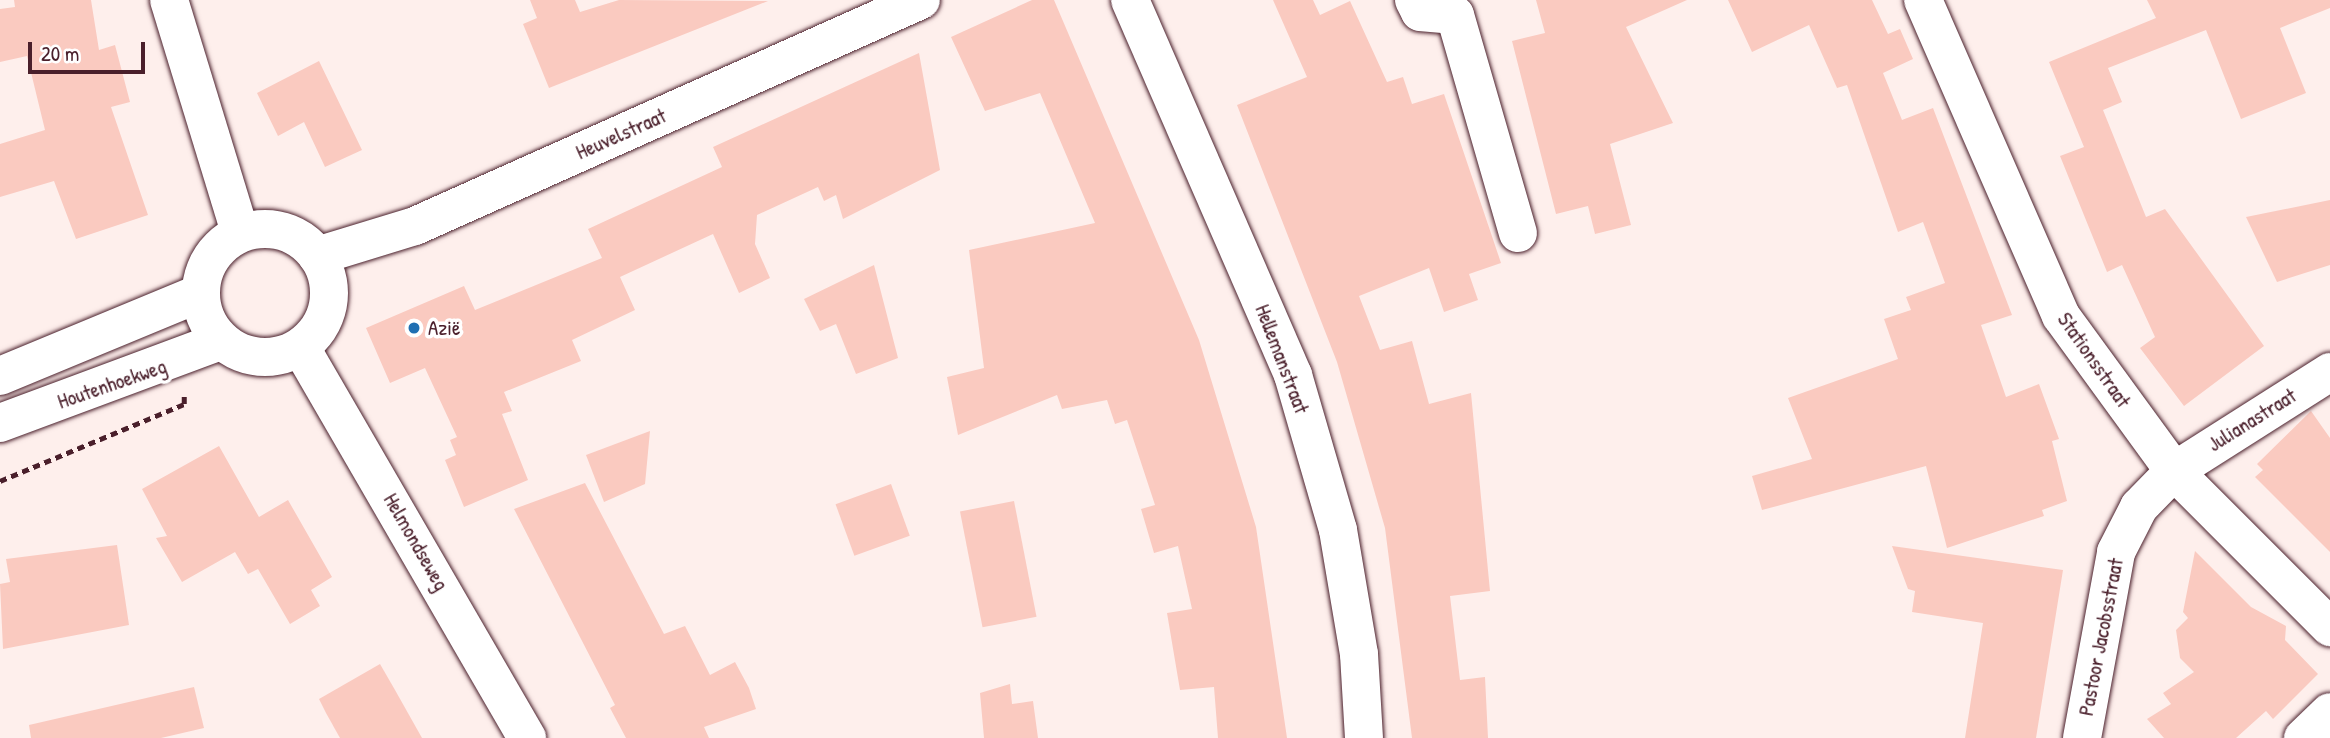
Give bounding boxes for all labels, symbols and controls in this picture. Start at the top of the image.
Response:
scale bar [32,28,149,72]
text: 20 m [41,39,79,68]
street label: Heuvelstraat [572,103,670,165]
street label: Hellemanstraat [1250,301,1314,417]
street label: Stationsstraat [2052,308,2136,412]
place label: Azië [428,315,460,341]
marker: Azië [406,320,422,336]
street label: Houtenhoekweg [54,354,170,414]
street label: Julianastraat [2203,383,2301,457]
street label: Helmondseweg [378,489,454,595]
street label: Pastoor Jacobsstraat [2073,556,2129,718]

